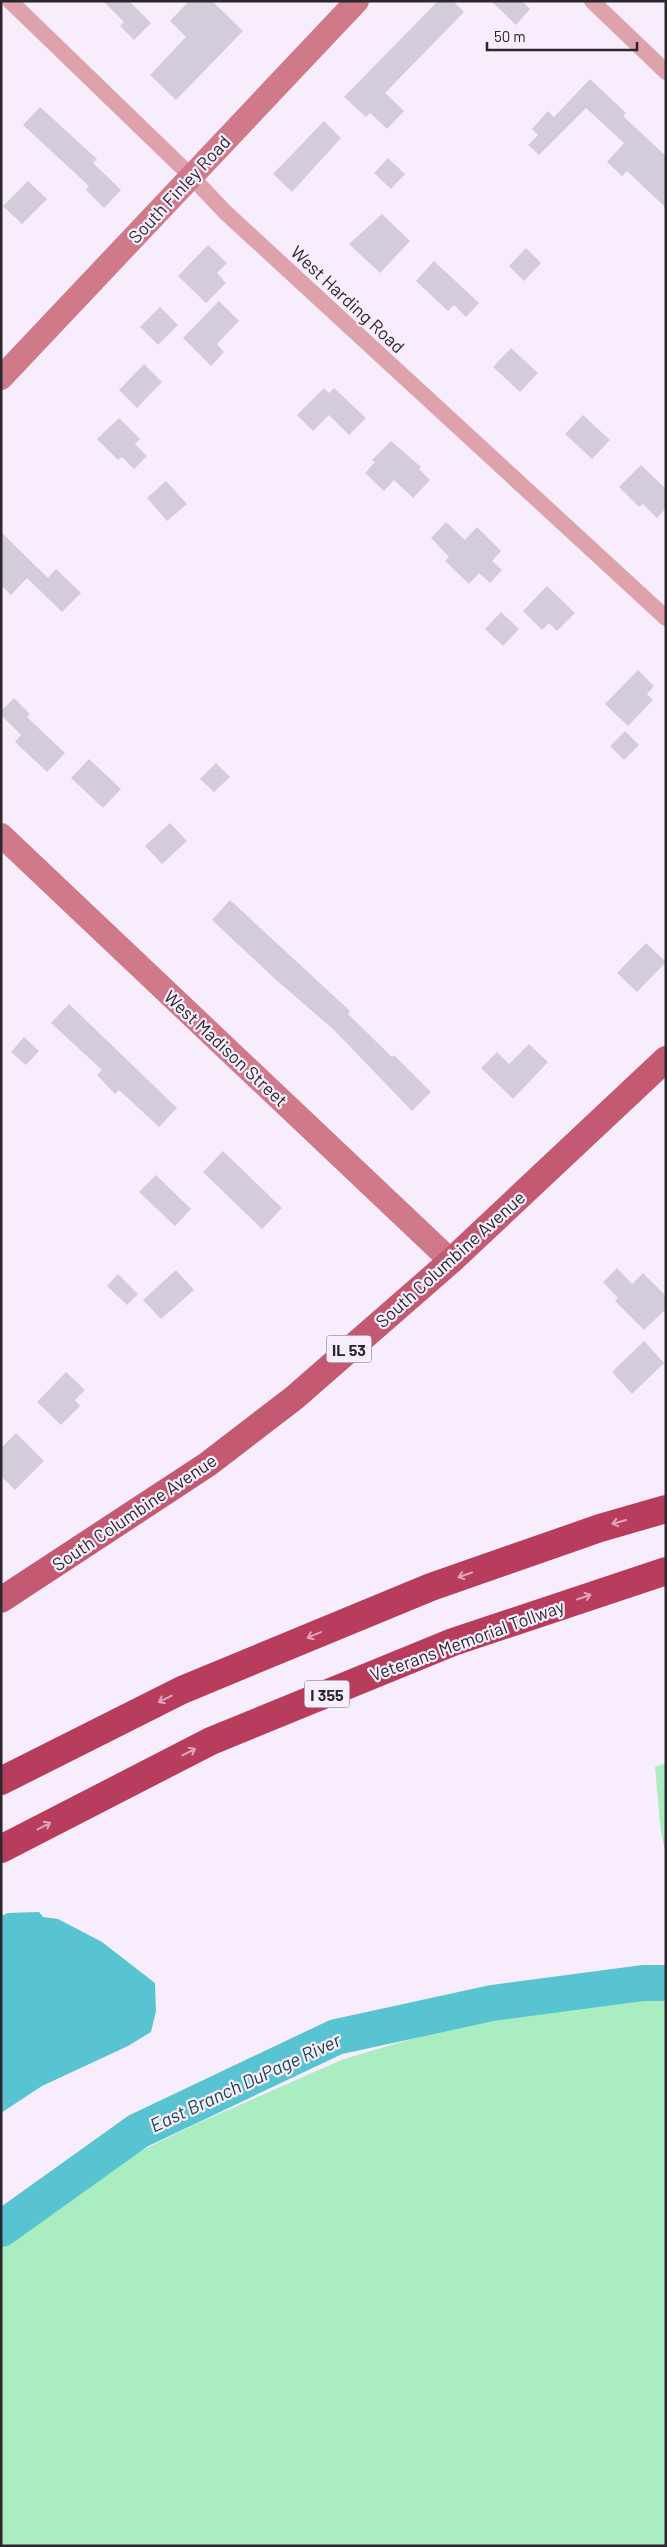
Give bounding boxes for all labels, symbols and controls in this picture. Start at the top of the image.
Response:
scale bar [487,20,637,52]
text: 50 m [494,27,526,45]
street label: South Finley Road [123,130,235,248]
street label: West Harding Road [286,241,410,357]
street label: West Madison Street [160,985,292,1111]
street label: South Columbine Avenue [371,1186,529,1332]
road number: IL 53 [326,1336,372,1362]
street label: South Columbine Avenue [48,1449,220,1575]
one-way arrow [611,1518,627,1528]
one-way arrow [458,1571,473,1580]
one-way arrow [576,1592,591,1601]
street label: Veterans Memorial Tollway [367,1595,567,1685]
one-way arrow [307,1631,322,1641]
road number: I 355 [304,1680,350,1708]
one-way arrow [158,1694,173,1704]
one-way arrow [181,1747,196,1756]
one-way arrow [36,1821,51,1830]
water label: East Branch DuPage River [146,2027,345,2136]

